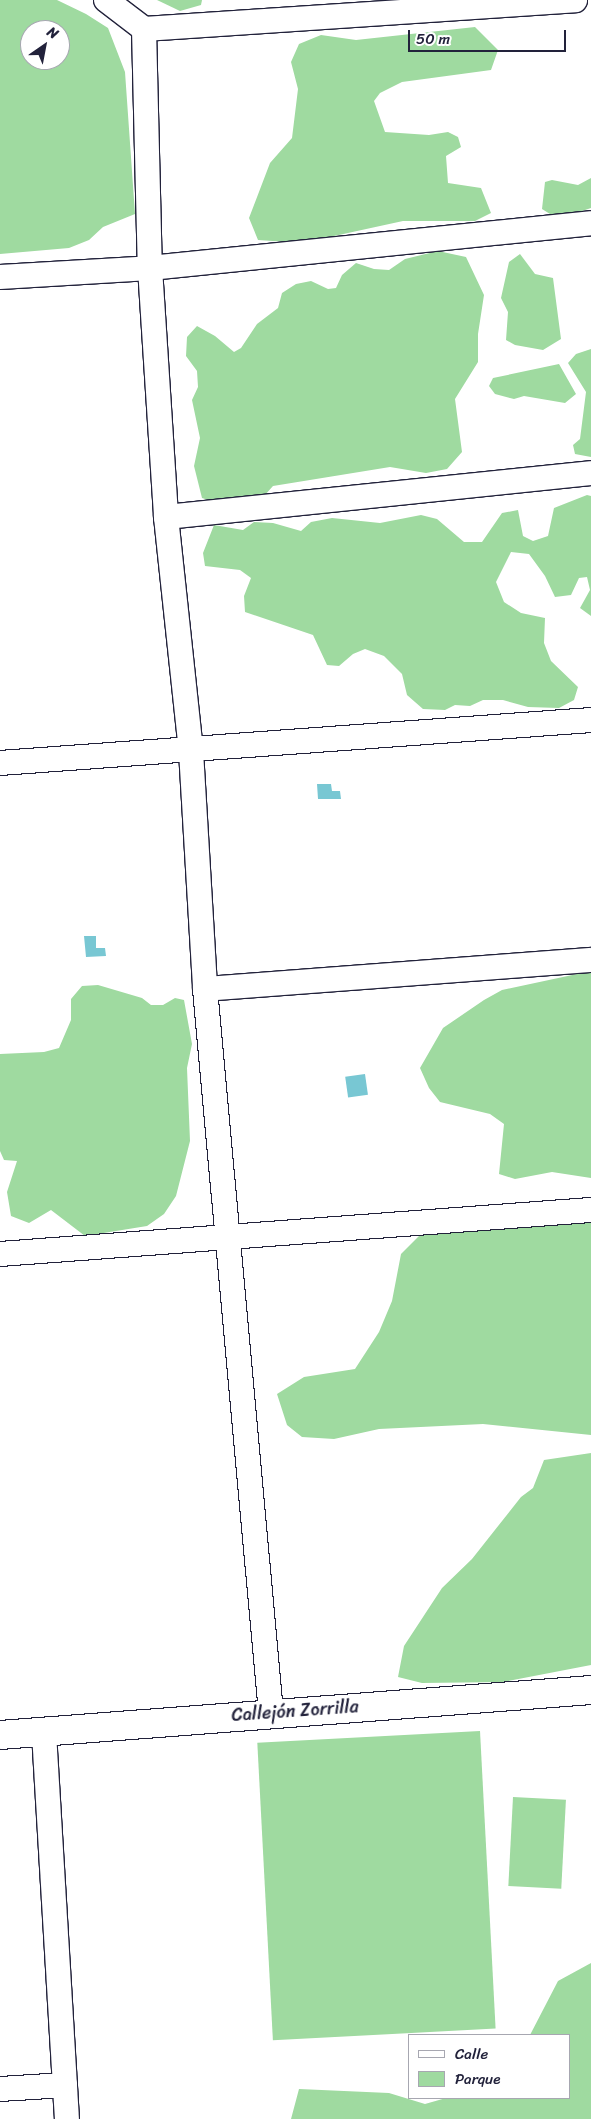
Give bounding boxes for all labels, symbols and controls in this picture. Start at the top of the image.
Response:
north arrow [20,20,70,70]
text: N [42,20,64,46]
scale bar [411,20,568,52]
text: 50 m [416,26,450,52]
street label: Callejón Zorrilla [231,1696,359,1726]
legend [408,2034,571,2099]
text: Calle [455,2041,488,2067]
text: Parque [455,2066,500,2092]

